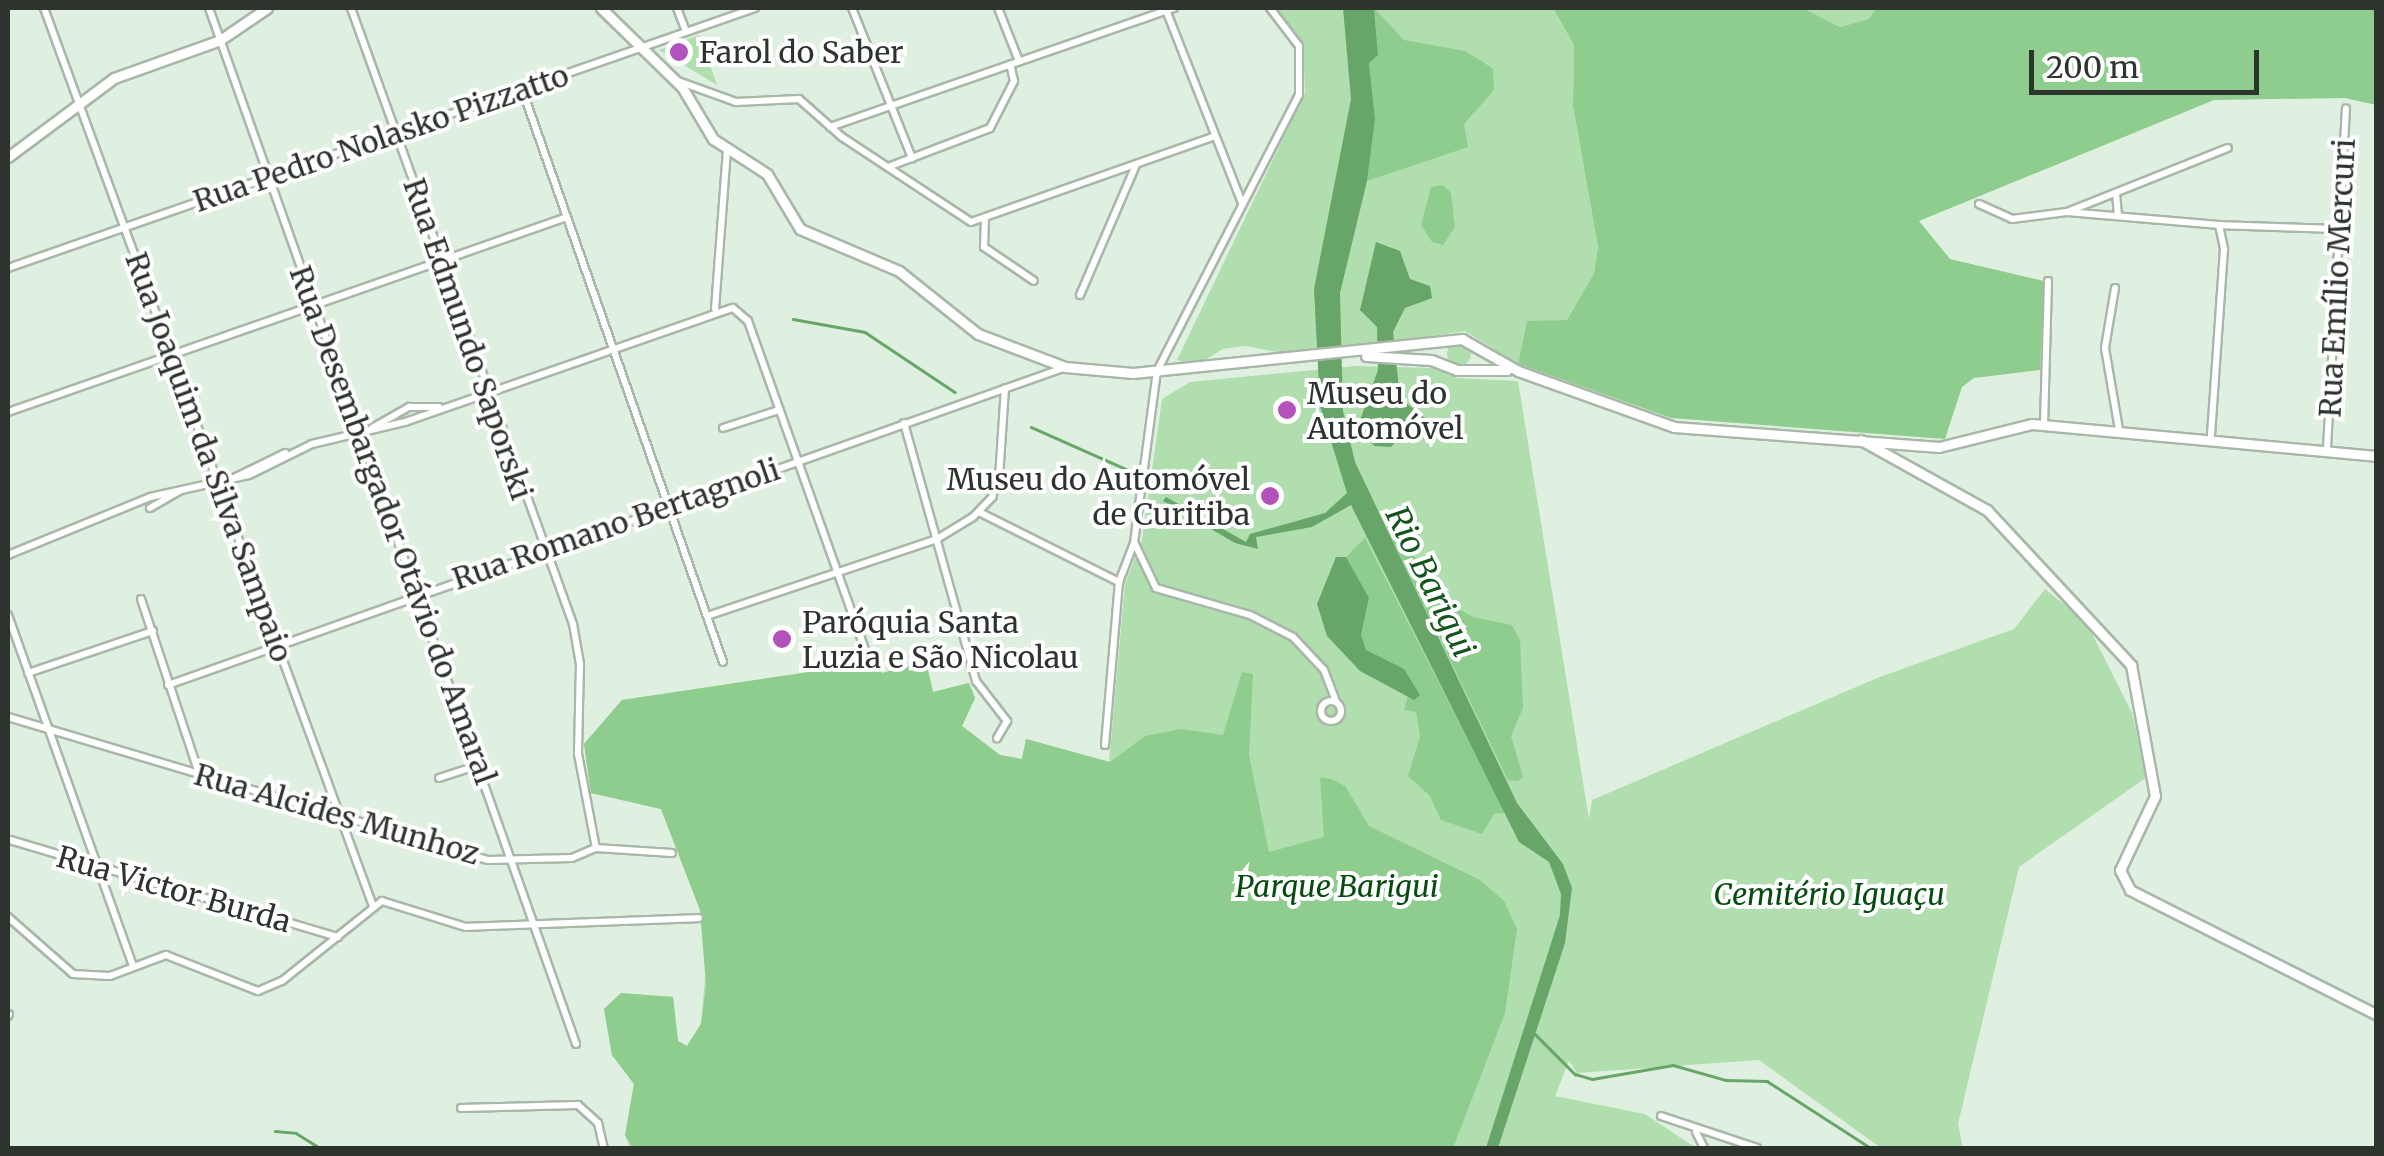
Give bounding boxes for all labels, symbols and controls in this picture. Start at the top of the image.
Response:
scale bar [2034,30,2264,92]
place label: Farol do Saber [699,34,904,70]
marker: Farol do Saber [668,41,690,63]
text: 200 m [2046,48,2139,86]
street label: Rua Pedro Nolasko Pizzatto [189,57,573,219]
street label: Rua Emílio Mercuri [2312,138,2362,418]
street label: Rua Edmundo Saporski [396,174,540,504]
street label: Rua Joaquim da Silva Sampaio [118,247,300,667]
street label: Rua Desembargador Otávio do Amaral [282,261,504,789]
place label: Museu do Automóvel [1307,375,1463,446]
marker: Museu do Automóvel [1276,399,1298,421]
street label: Rua Romano Bertagnoli [448,451,784,597]
place label: Museu do Automóvel de Curitiba [947,461,1250,532]
marker: Museu do Automóvel de Curitiba [1259,485,1281,507]
water label: Rio Barigui [1377,500,1483,664]
place label: Paróquia Santa Luzia e São Nicolau [802,604,1079,674]
marker: Paróquia Santa Luzia e São Nicolau [771,628,793,650]
street label: Rua Alcides Munhoz [190,756,484,872]
street label: Rua Victor Burda [53,838,295,940]
park label: Parque Barigui [1235,868,1439,904]
park label: Cemitério Iguaçu [1713,876,1945,912]

